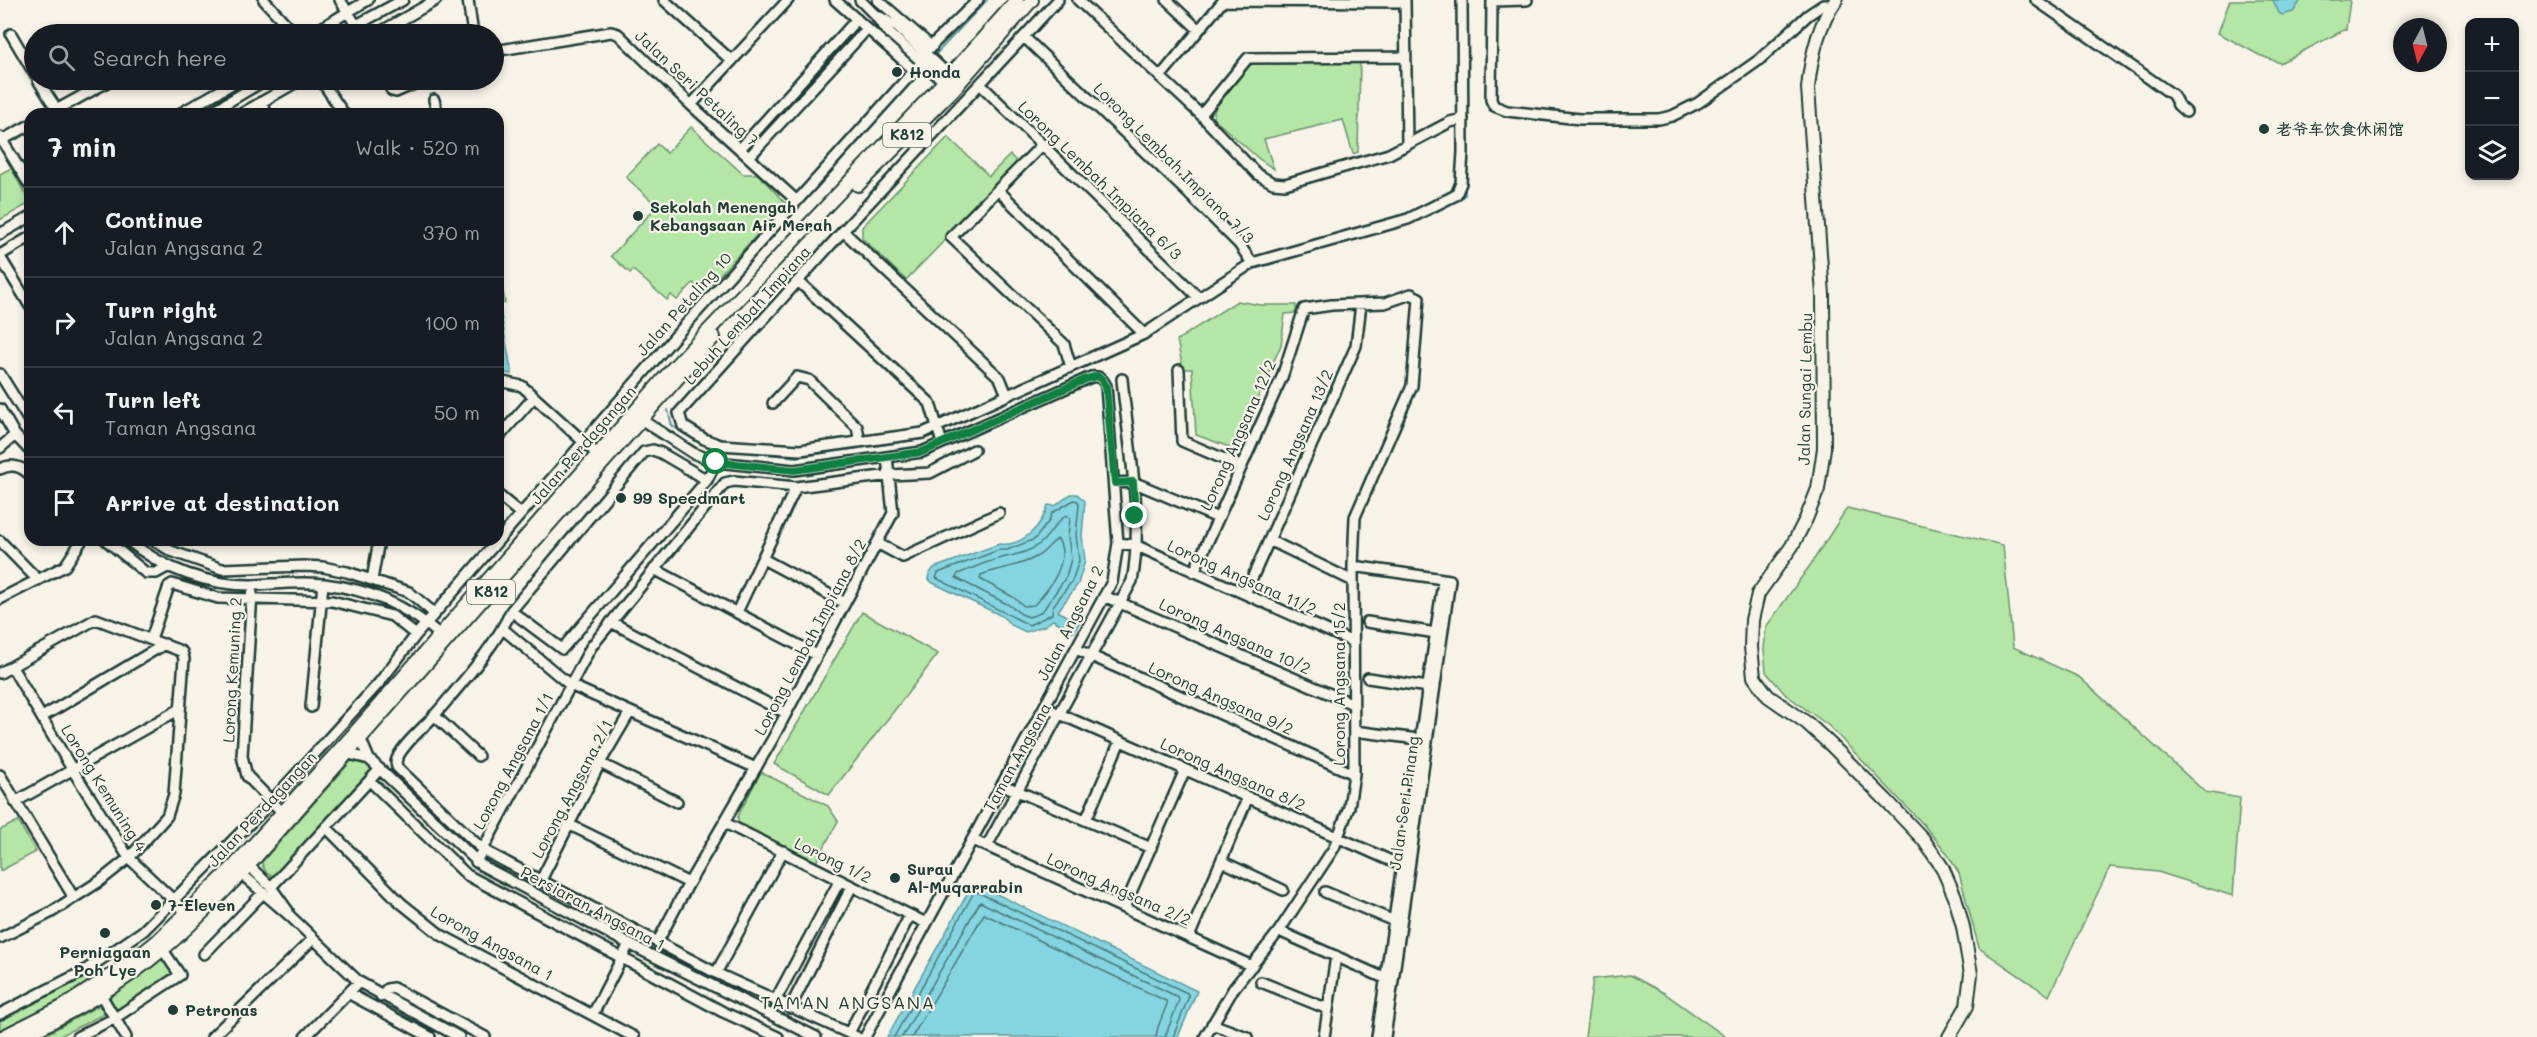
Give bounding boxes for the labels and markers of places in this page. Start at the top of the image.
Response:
place label: Honda [909,61,961,82]
marker: Honda [890,65,904,79]
place label: 老爷车饮食休闲馆 [2276,118,2404,139]
marker: 老爷车饮食休闲馆 [2257,122,2271,136]
place label: Sekolah Menengah Kebangsaan Air Merah [650,196,832,235]
marker: Sekolah Menengah Kebangsaan Air Merah [631,209,645,223]
place label: 99 Speedmart [633,487,745,508]
marker: 99 Speedmart [614,491,628,505]
place label: Surau Al-Muqarrabin [907,858,1023,897]
marker: Surau Al-Muqarrabin [888,871,902,885]
place label: 7-Eleven [168,894,235,915]
marker: 7-Eleven [149,898,163,912]
marker: Perniagaan Poh Lye [98,926,112,940]
place label: Perniagaan Poh Lye [59,941,151,980]
place label: Petronas [185,999,258,1020]
marker: Petronas [166,1003,180,1017]

